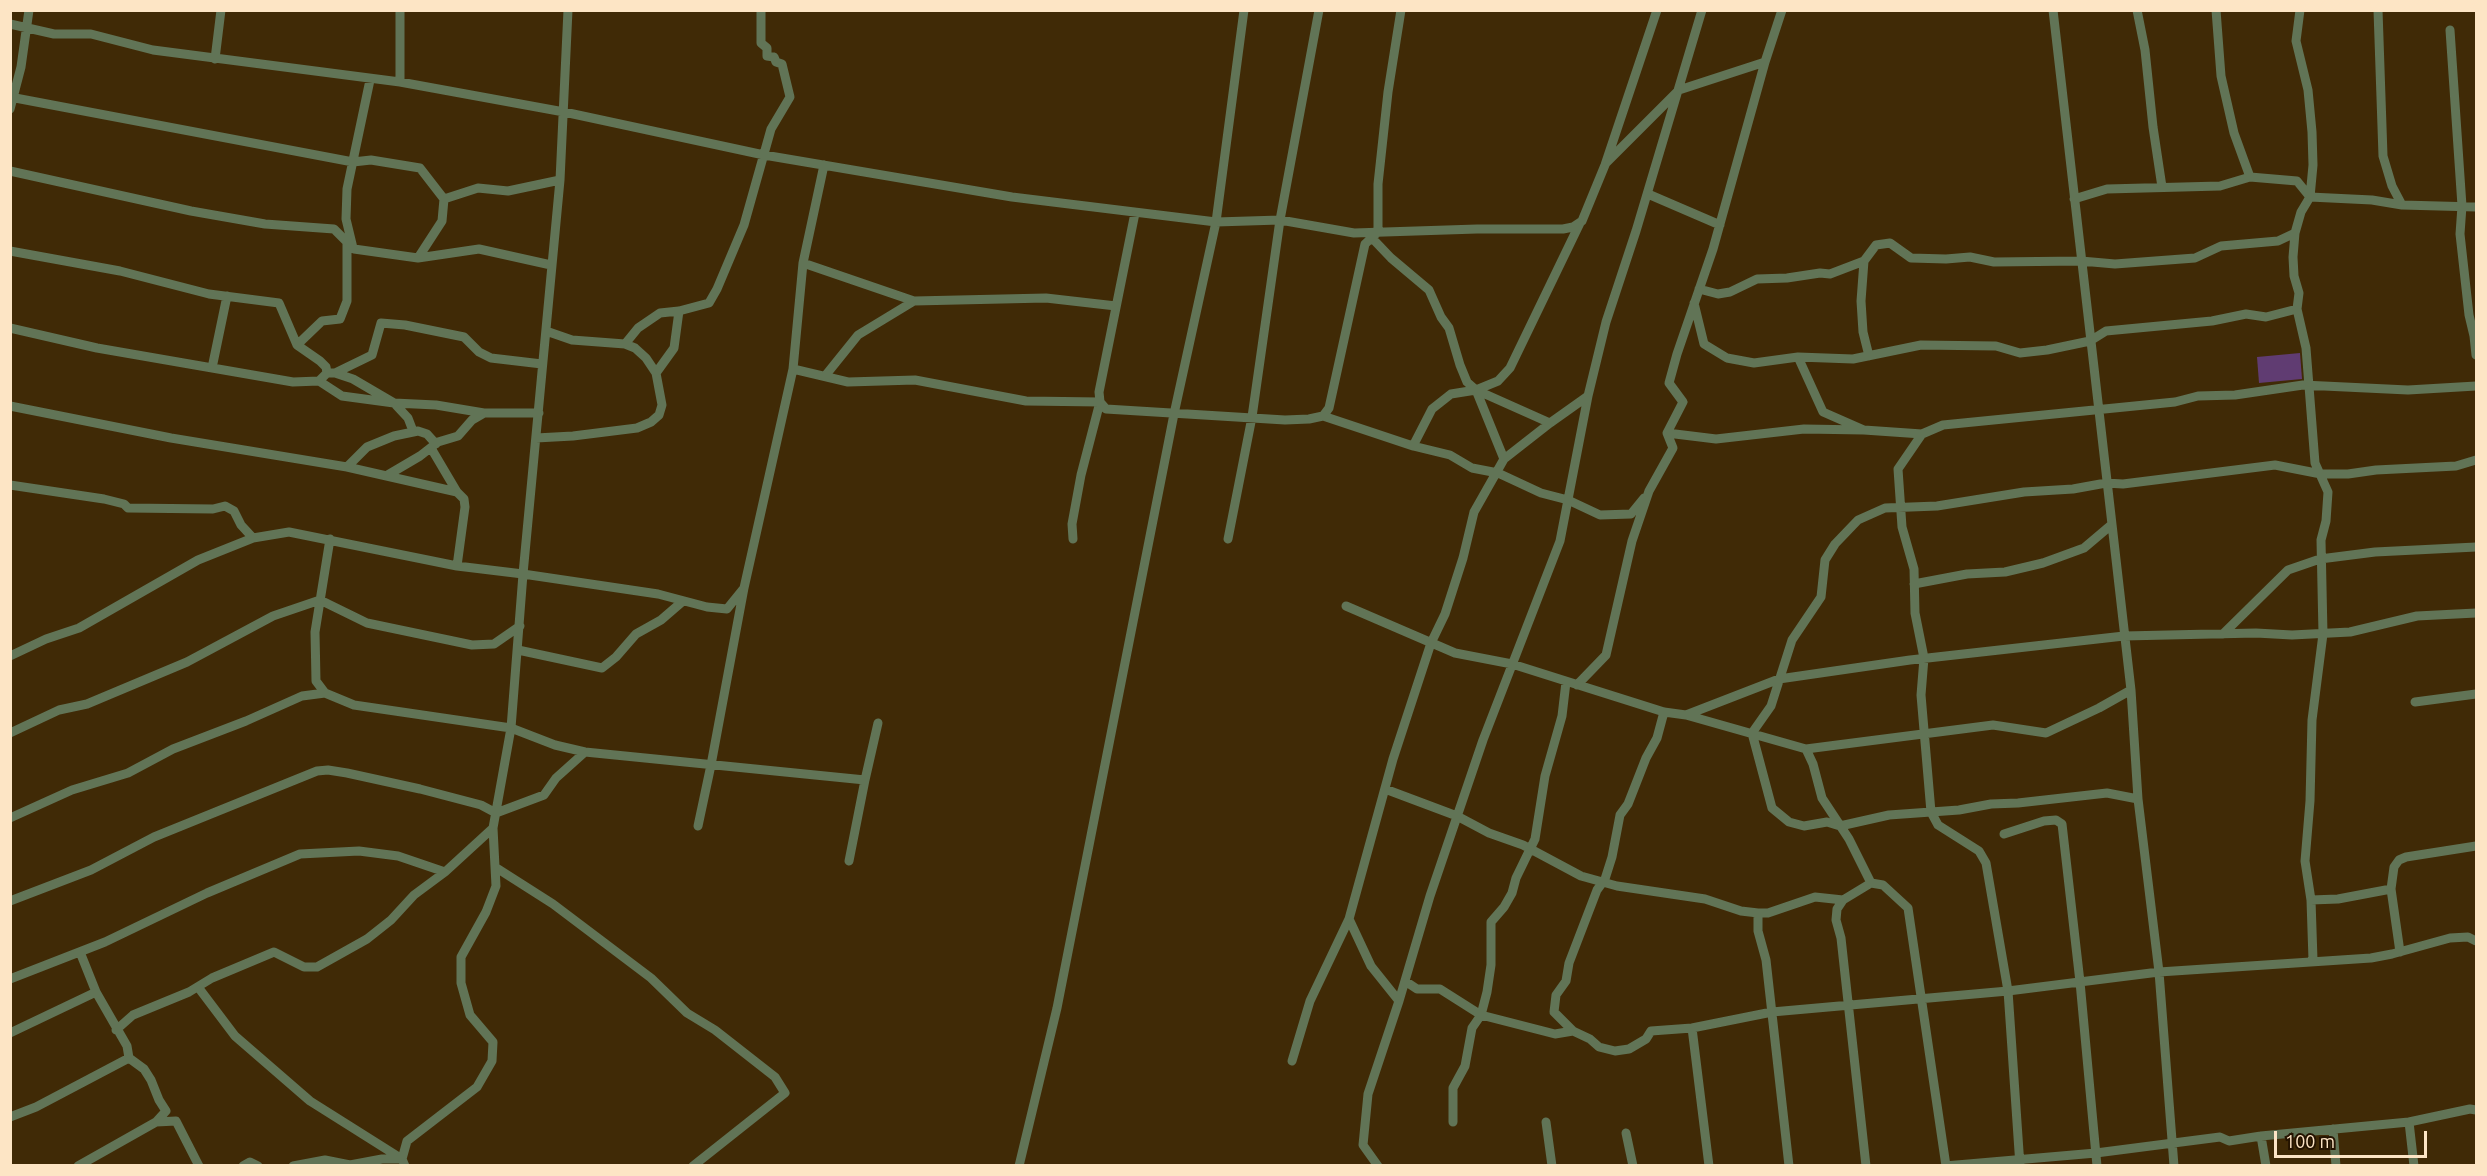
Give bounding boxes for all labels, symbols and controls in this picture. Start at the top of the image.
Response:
scale bar [2277,1119,2430,1157]
text: 100 m [2285,1131,2335,1151]

